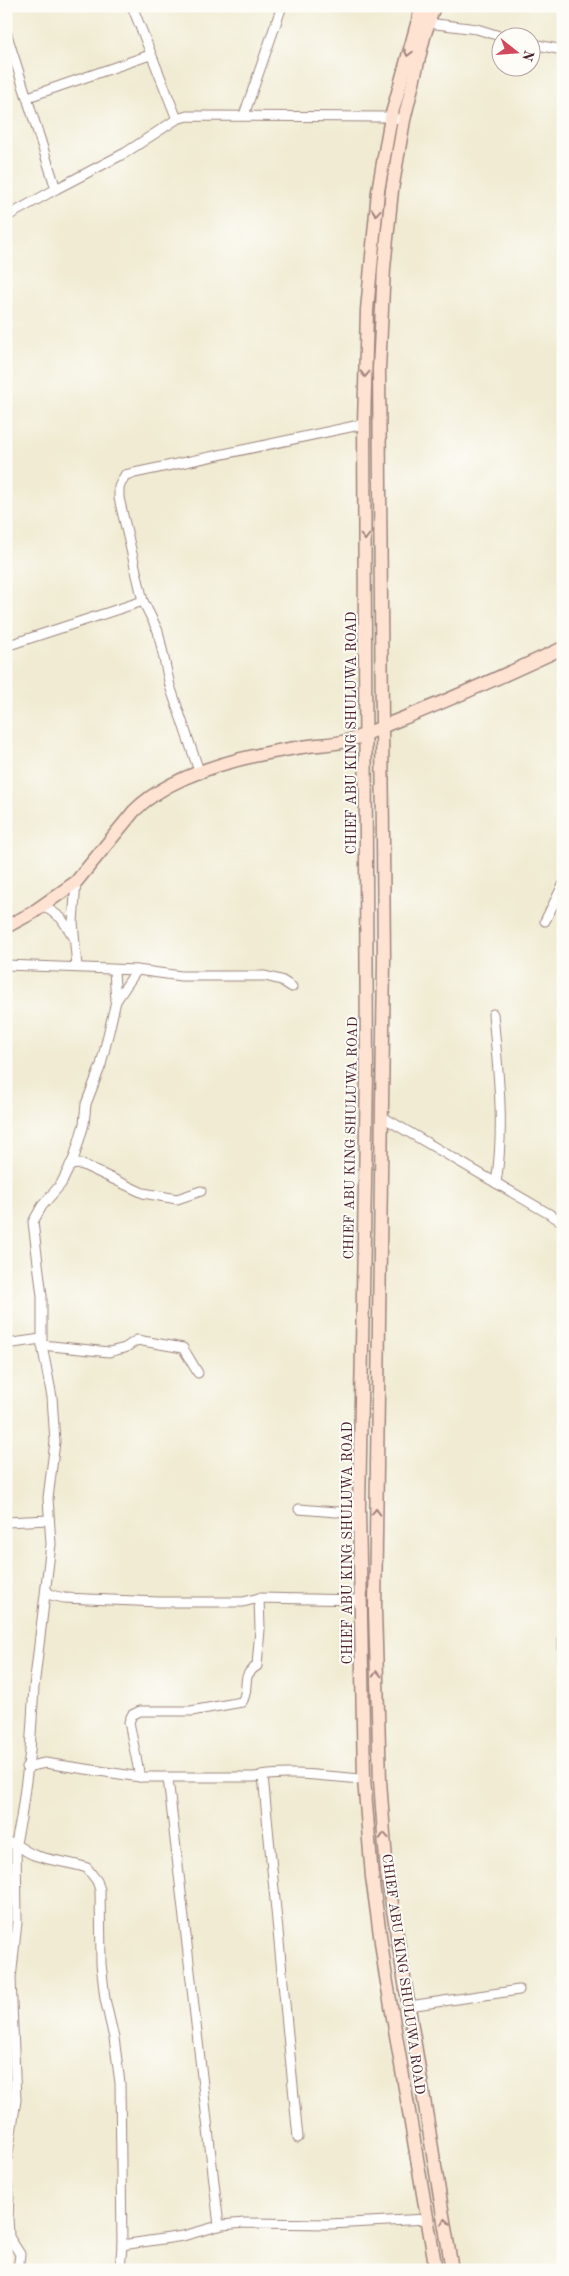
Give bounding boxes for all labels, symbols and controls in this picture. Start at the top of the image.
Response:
north arrow [492,28,542,78]
one-way arrow [404,48,414,57]
text: N [519,48,536,63]
one-way arrow [371,208,382,216]
one-way arrow [360,370,371,378]
one-way arrow [360,533,370,541]
street label: CHIEF ABU KING SHULUWA ROAD [345,611,359,854]
street label: CHIEF ABU KING SHULUWA ROAD [342,1016,360,1260]
street label: CHIEF ABU KING SHULUWA ROAD [341,1421,355,1664]
one-way arrow [371,1507,381,1515]
one-way arrow [371,1670,382,1678]
one-way arrow [379,1832,390,1840]
street label: CHIEF ABU KING SHULUWA ROAD [379,1853,427,2096]
one-way arrow [440,2217,450,2226]

